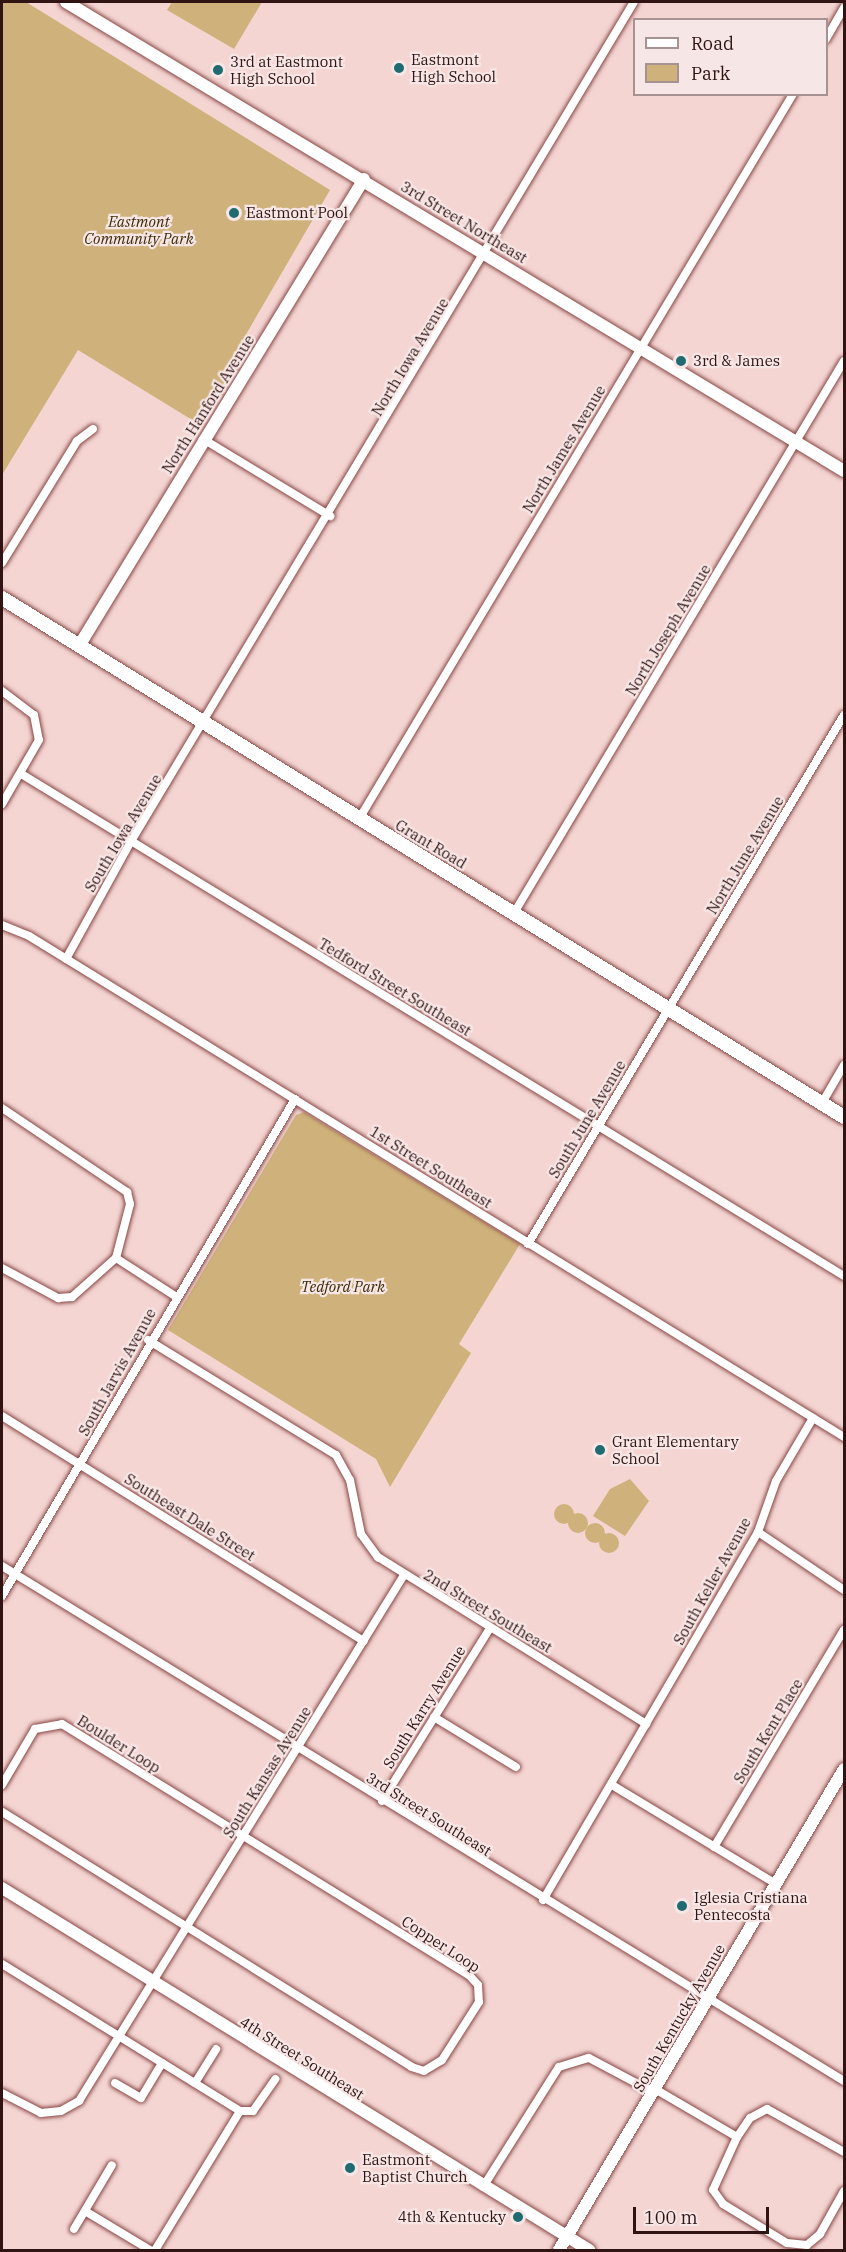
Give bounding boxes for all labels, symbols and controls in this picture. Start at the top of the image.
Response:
legend [633,18,828,96]
text: Road [691,32,734,55]
place label: Eastmont High School [411,50,496,85]
place label: 3rd at Eastmont High School [230,52,343,87]
marker: Eastmont High School [392,61,406,75]
text: Park [691,62,730,85]
marker: 3rd at Eastmont High School [211,63,225,77]
street label: 3rd Street Northeast [398,177,530,267]
place label: Eastmont Pool [246,204,348,222]
marker: Eastmont Pool [227,206,241,220]
park label: Eastmont Community Park [84,212,194,247]
street label: North Iowa Avenue [368,295,452,419]
street label: North Hanford Avenue [158,331,258,477]
place label: 3rd & James [693,352,780,370]
marker: 3rd & James [674,354,688,368]
street label: North James Avenue [519,382,609,516]
street label: North Joseph Avenue [622,561,714,699]
street label: South Iowa Avenue [81,771,165,895]
street label: North June Avenue [703,793,787,917]
street label: Grant Road [392,816,470,872]
street label: Tedford Street Southeast [315,934,475,1040]
street label: South June Avenue [545,1057,629,1181]
street label: 1st Street Southeast [367,1122,495,1212]
park label: Tedford Park [301,1278,385,1296]
street label: South Jarvis Avenue [74,1305,160,1439]
place label: Grant Elementary School [612,1432,739,1467]
marker: Grant Elementary School [593,1443,607,1457]
street label: Southeast Dale Street [121,1469,259,1565]
street label: South Keller Avenue [669,1514,755,1648]
street label: 2nd Street Southeast [420,1565,556,1657]
street label: South Karry Avenue [379,1642,469,1772]
street label: South Kent Place [730,1675,806,1787]
street label: South Kansas Avenue [219,1703,315,1841]
street label: Boulder Loop [74,1711,164,1777]
street label: 3rd Street Southeast [363,1768,495,1860]
place label: Iglesia Cristiana Pentecosta [694,1888,808,1923]
marker: Iglesia Cristiana Pentecosta [675,1899,689,1913]
street label: Copper Loop [398,1912,484,1976]
street label: South Kentucky Avenue [629,1941,729,2095]
street label: 4th Street Southeast [237,2013,367,2103]
place label: Eastmont Baptist Church [362,2150,468,2185]
marker: Eastmont Baptist Church [343,2161,357,2175]
scale bar [636,2195,772,2233]
text: 100 m [644,2206,698,2229]
place label: 4th & Kentucky [398,2208,506,2226]
marker: 4th & Kentucky [511,2210,525,2224]

